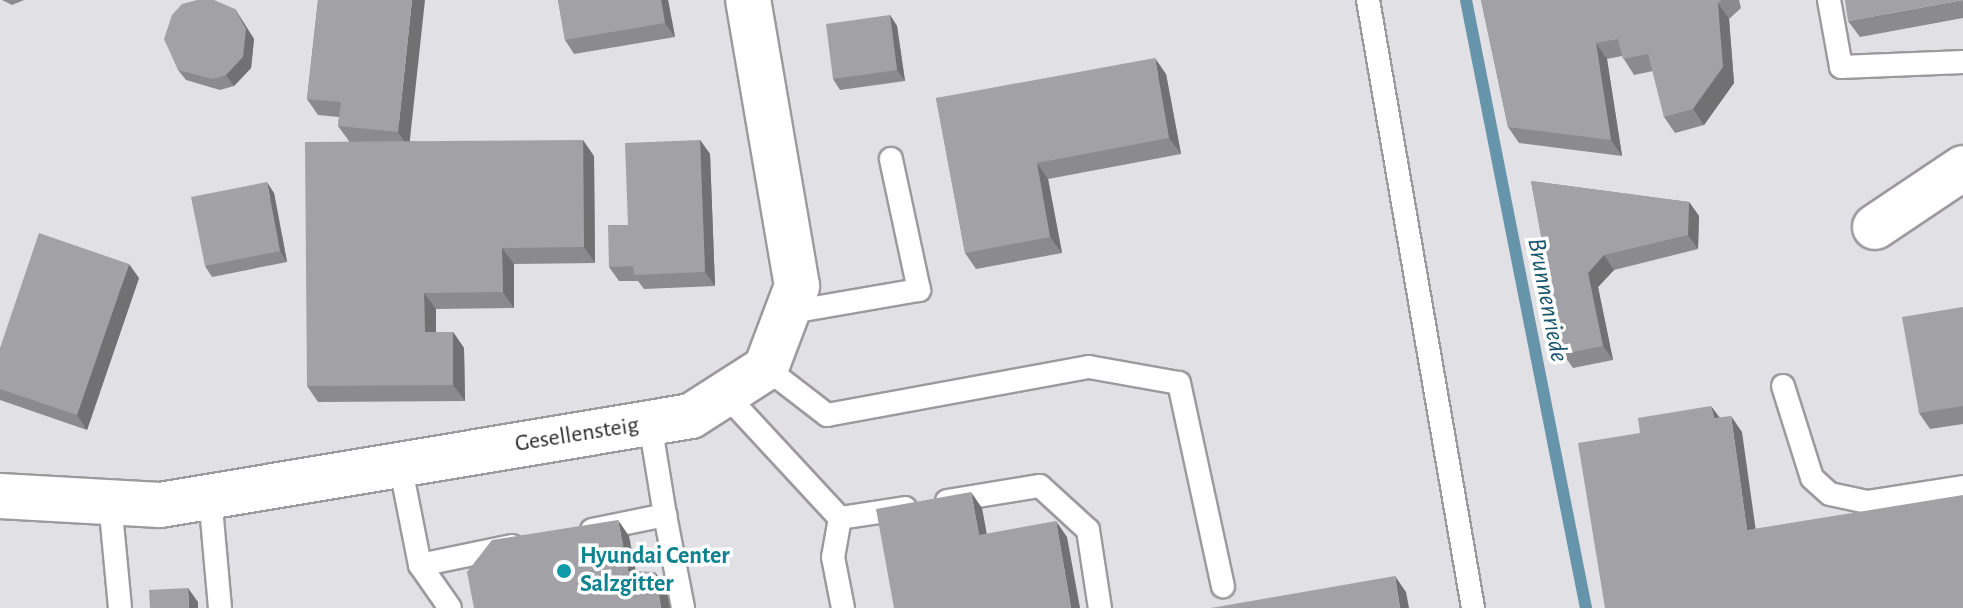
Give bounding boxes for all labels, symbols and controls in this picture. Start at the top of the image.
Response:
water label: Brunnenriede [1520,236,1574,364]
street label: Gesellensteig [513,411,641,459]
place label: Hyundai Center Salzgitter [580,543,730,599]
marker: Hyundai Center Salzgitter [555,562,573,580]

